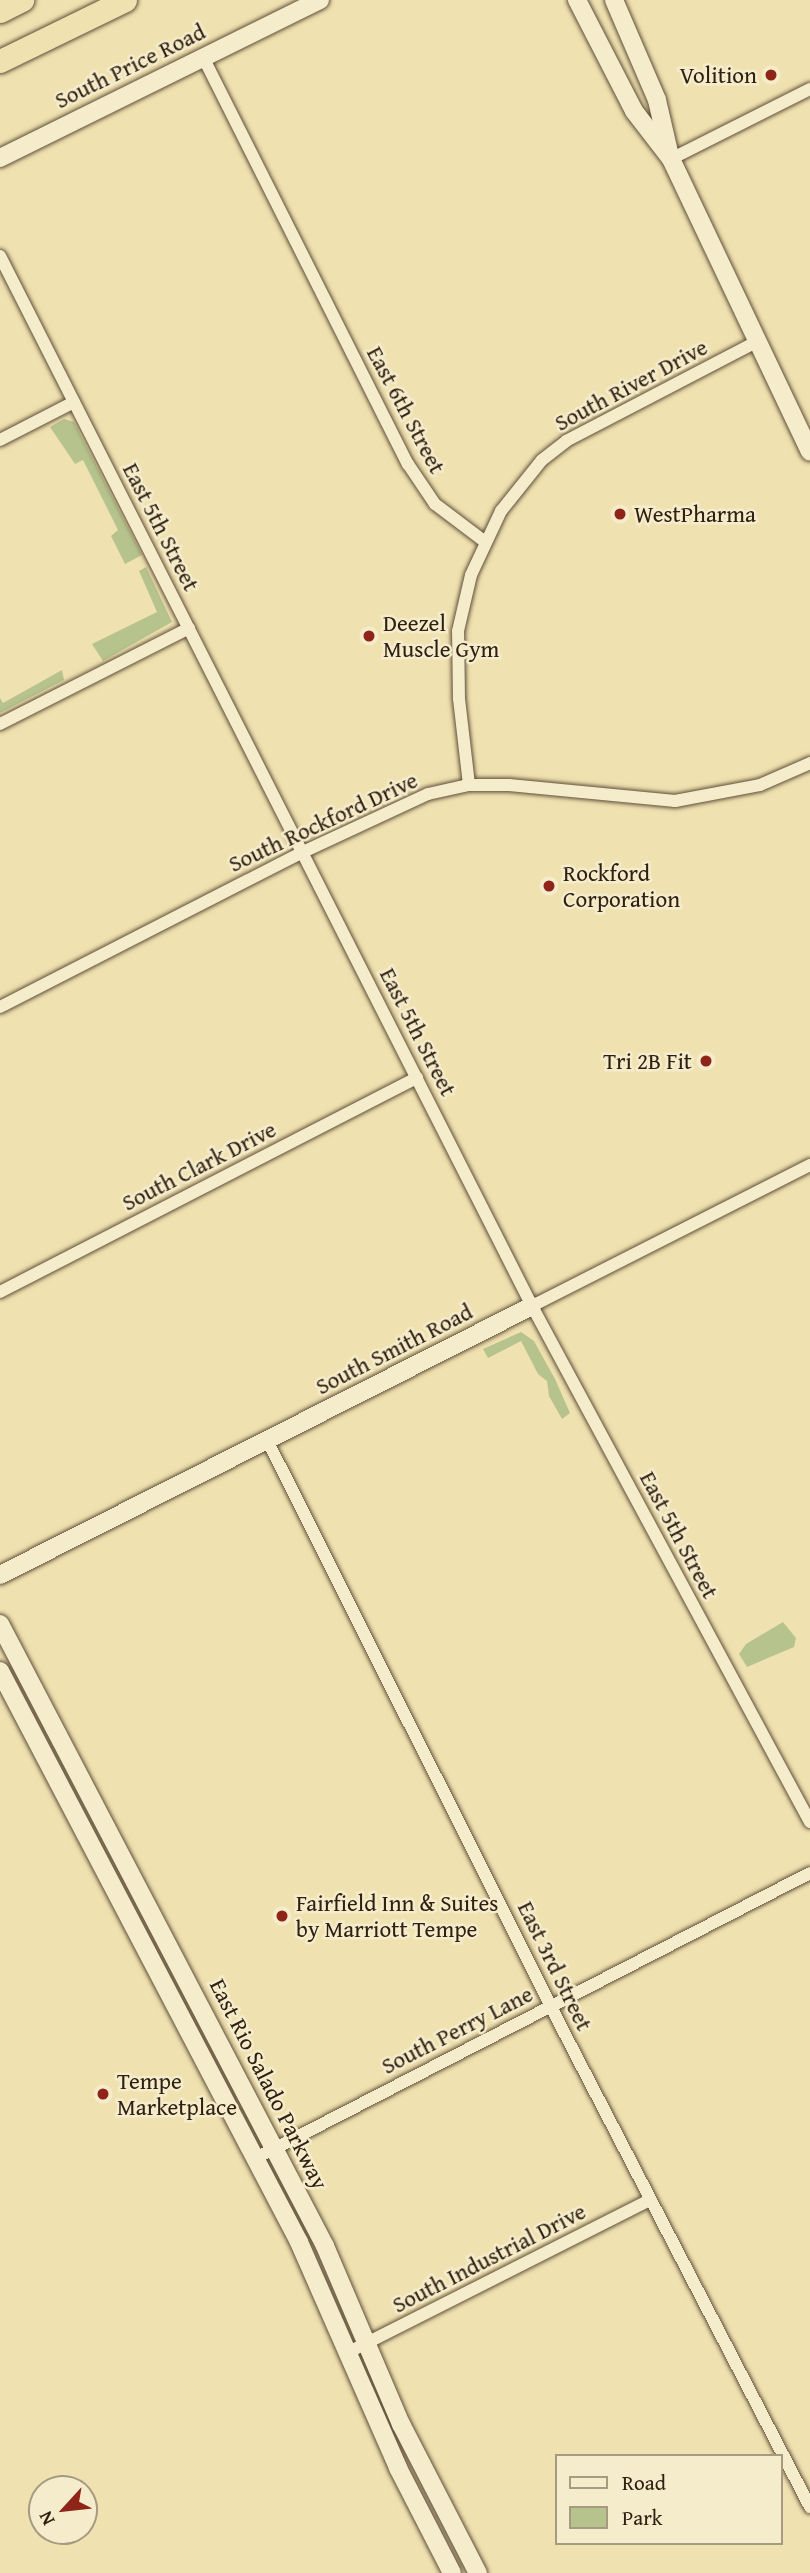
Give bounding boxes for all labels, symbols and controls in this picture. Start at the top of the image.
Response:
street label: South Price Road [50,18,210,114]
place label: Volition [679,61,757,89]
marker: Volition [763,67,779,83]
street label: South River Drive [550,333,712,437]
street label: East 6th Street [361,342,451,478]
street label: East 5th Street [117,458,205,596]
place label: WestPharma [634,500,756,528]
marker: WestPharma [612,506,628,522]
place label: Deezel Muscle Gym [383,609,499,663]
marker: Deezel Muscle Gym [361,628,377,644]
street label: South Rockford Drive [224,766,422,878]
place label: Rockford Corporation [563,859,680,913]
marker: Rockford Corporation [541,878,557,894]
street label: East 5th Street [374,963,462,1101]
place label: Tri 2B Fit [603,1047,692,1075]
marker: Tri 2B Fit [698,1053,714,1069]
street label: South Clark Drive [117,1115,281,1217]
street label: South Smith Road [311,1298,477,1400]
street label: East 5th Street [634,1467,724,1603]
place label: Fairfield Inn & Suites by Marriott Tempe [296,1889,498,1943]
street label: East 3rd Street [512,1897,598,2035]
marker: Fairfield Inn & Suites by Marriott Tempe [274,1908,290,1924]
street label: East Rio Salado Parkway [204,1974,334,2194]
street label: South Perry Lane [377,1980,537,2080]
place label: Tempe Marketplace [117,2067,237,2121]
marker: Tempe Marketplace [95,2086,111,2102]
street label: South Industrial Drive [388,2197,590,2319]
legend [554,2454,782,2545]
text: Road [622,2467,666,2498]
north arrow [28,2475,98,2545]
text: Park [622,2502,663,2533]
text: N [31,2507,61,2531]

